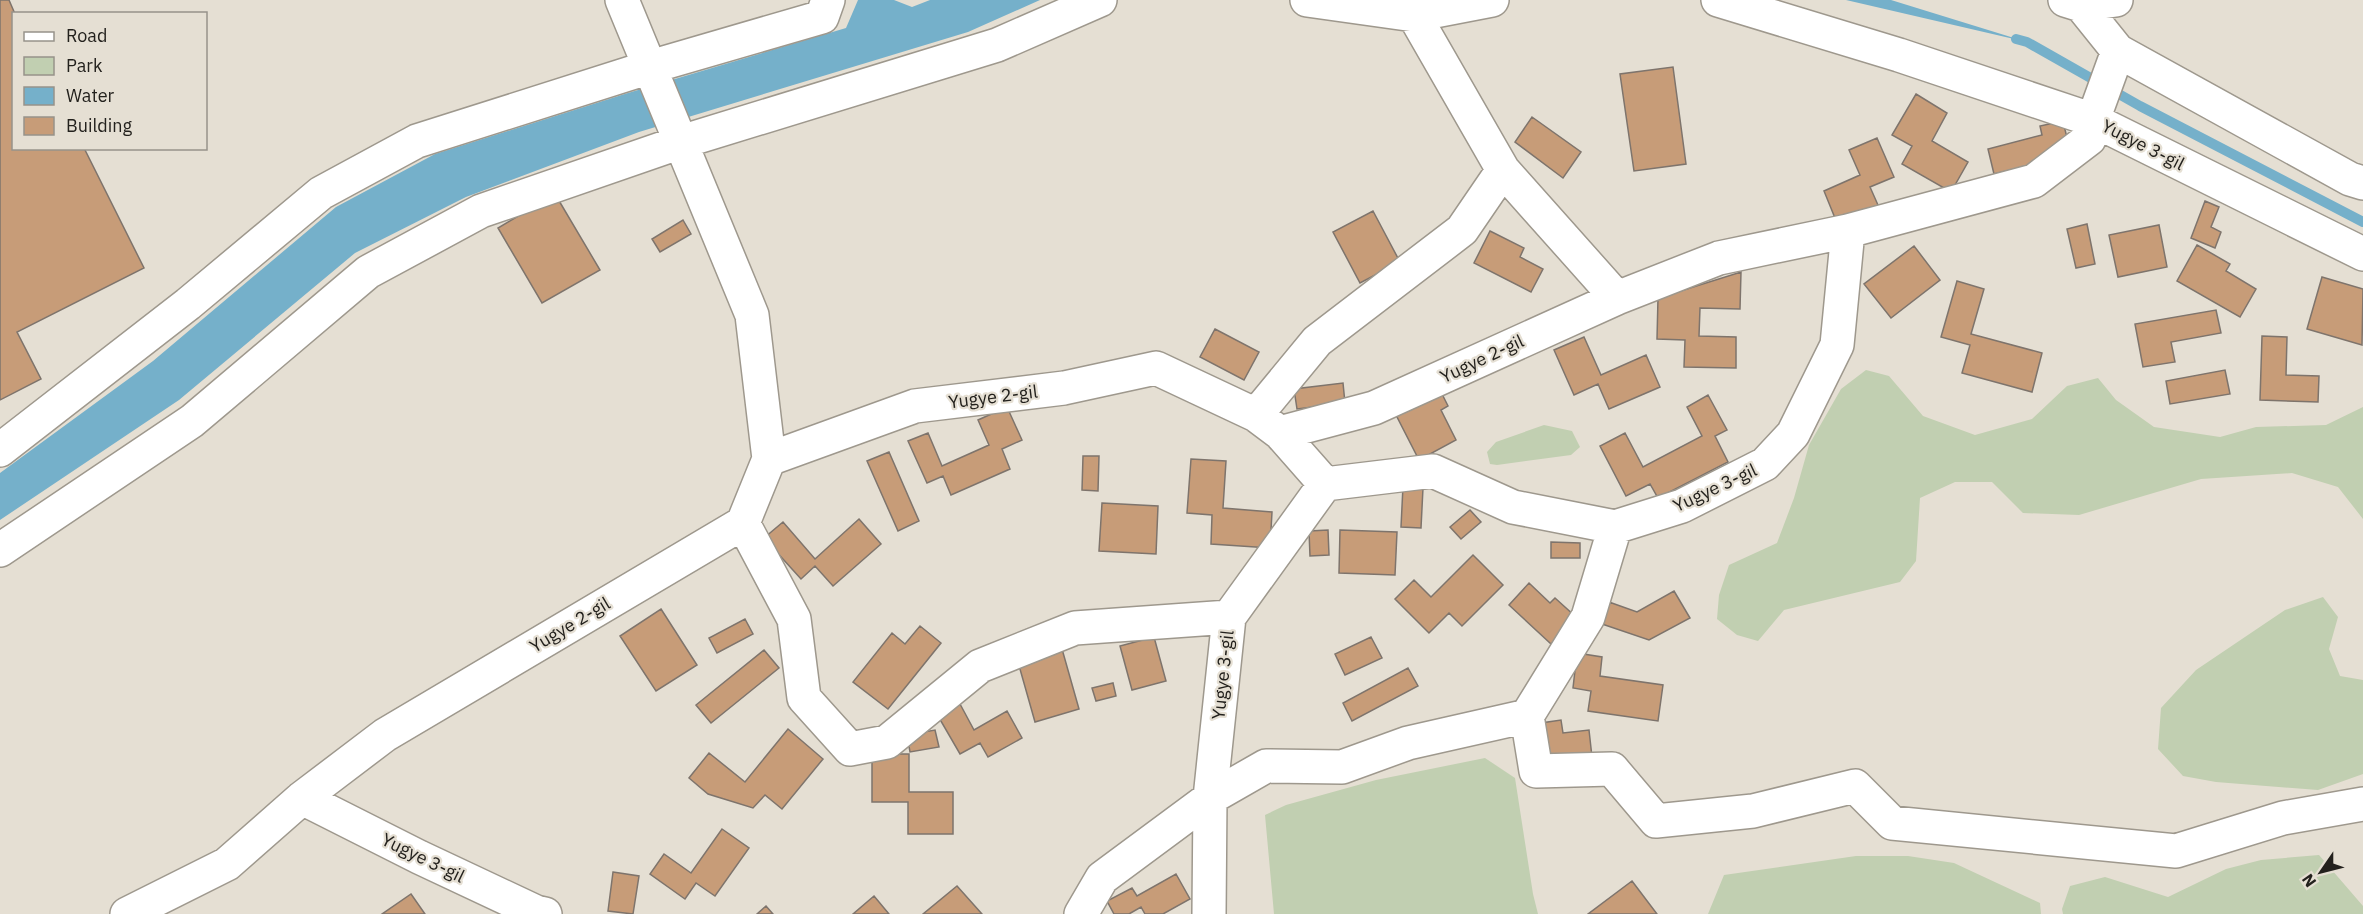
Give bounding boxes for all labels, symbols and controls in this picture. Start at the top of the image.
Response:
legend [12,12,207,150]
text: Road [66,24,107,47]
text: Park [66,54,103,77]
text: Water [66,84,115,107]
text: Building [66,114,133,137]
street label: Yugye 3-gil [2098,114,2189,175]
street label: Yugye 2-gil [1436,329,1527,388]
street label: Yugye 2-gil [947,380,1039,413]
street label: Yugye 3-gil [1669,458,1760,517]
street label: Yugye 2-gil [525,592,614,658]
street label: Yugye 3-gil [1206,629,1239,721]
street label: Yugye 3-gil [378,828,469,888]
north arrow [2291,842,2351,902]
text: N [2297,870,2320,891]

